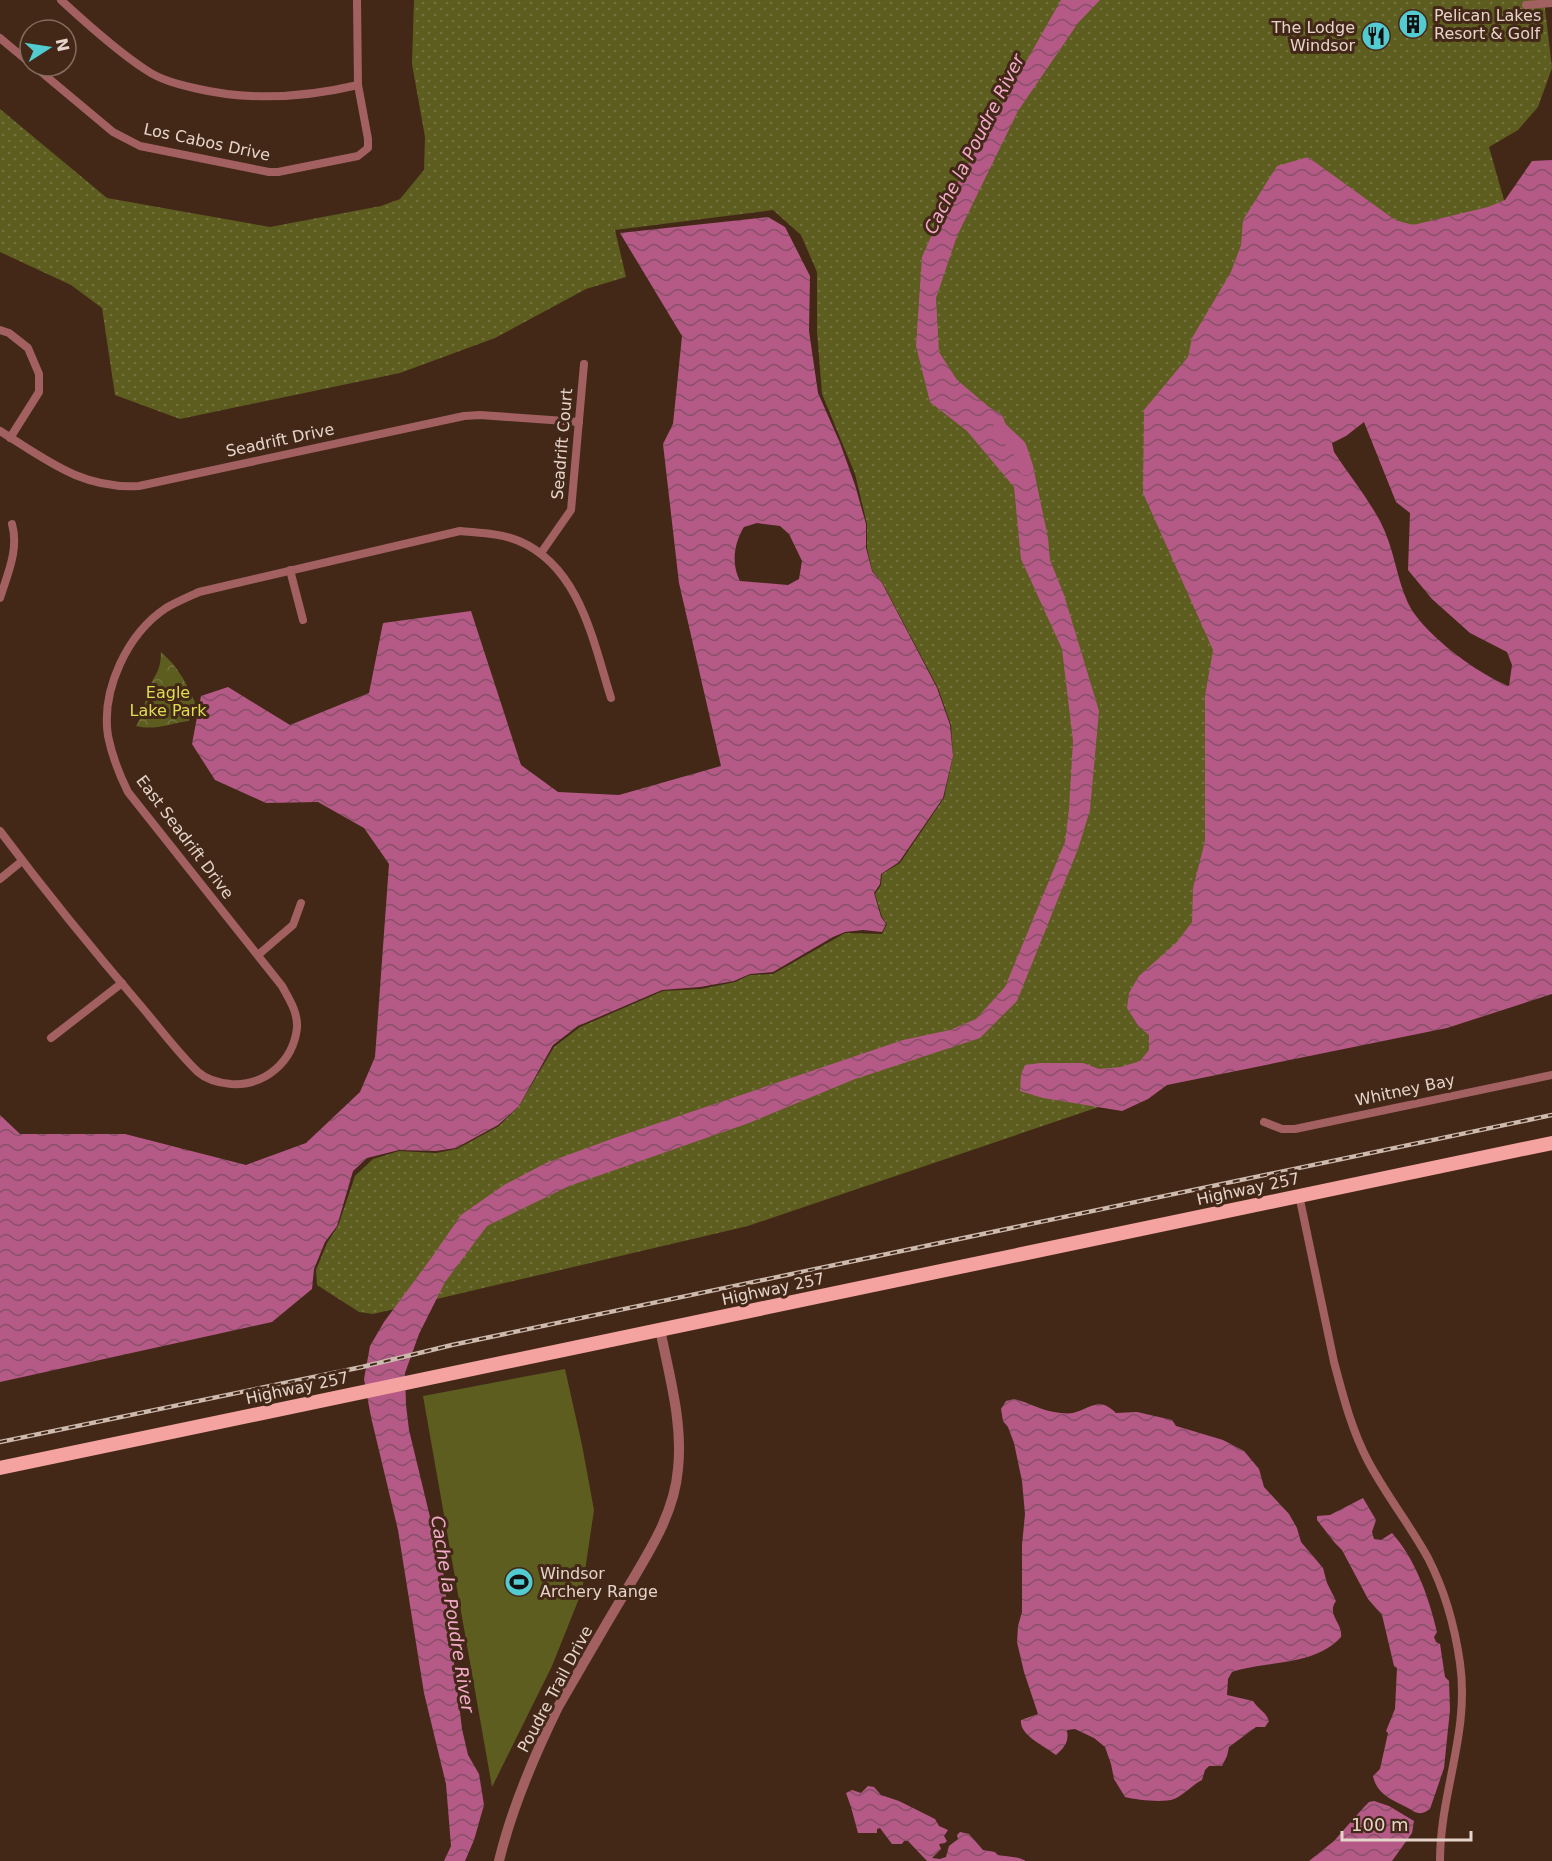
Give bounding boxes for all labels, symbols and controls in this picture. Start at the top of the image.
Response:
place label: Pelican Lakes Resort & Golf [1434,6,1541,43]
building icon: Pelican Lakes Resort & Golf [1397,8,1429,40]
north arrow [18,18,78,78]
place label: The Lodge Windsor [1271,18,1355,55]
restaurant icon: The Lodge Windsor [1360,20,1392,52]
text: N [51,36,73,54]
water label: Cache la Poudre River [919,49,1029,237]
street label: Los Cabos Drive [142,119,272,165]
street label: Seadrift Court [548,388,576,500]
street label: Seadrift Drive [224,419,336,461]
park label: Eagle Lake Park [130,683,207,720]
street label: East Seadrift Drive [132,771,238,903]
street label: Whitney Bay [1353,1070,1457,1110]
street label: Highway 257 [1195,1169,1301,1209]
street label: Highway 257 [720,1269,826,1309]
street label: Highway 257 [244,1368,350,1408]
water label: Cache la Poudre River [427,1514,479,1715]
place label: Windsor Archery Range [540,1564,658,1601]
sports icon: Windsor Archery Range [503,1566,535,1598]
street label: Poudre Trail Drive [514,1622,596,1756]
scale bar [1342,1804,1471,1842]
text: 100 m [1351,1814,1409,1835]

